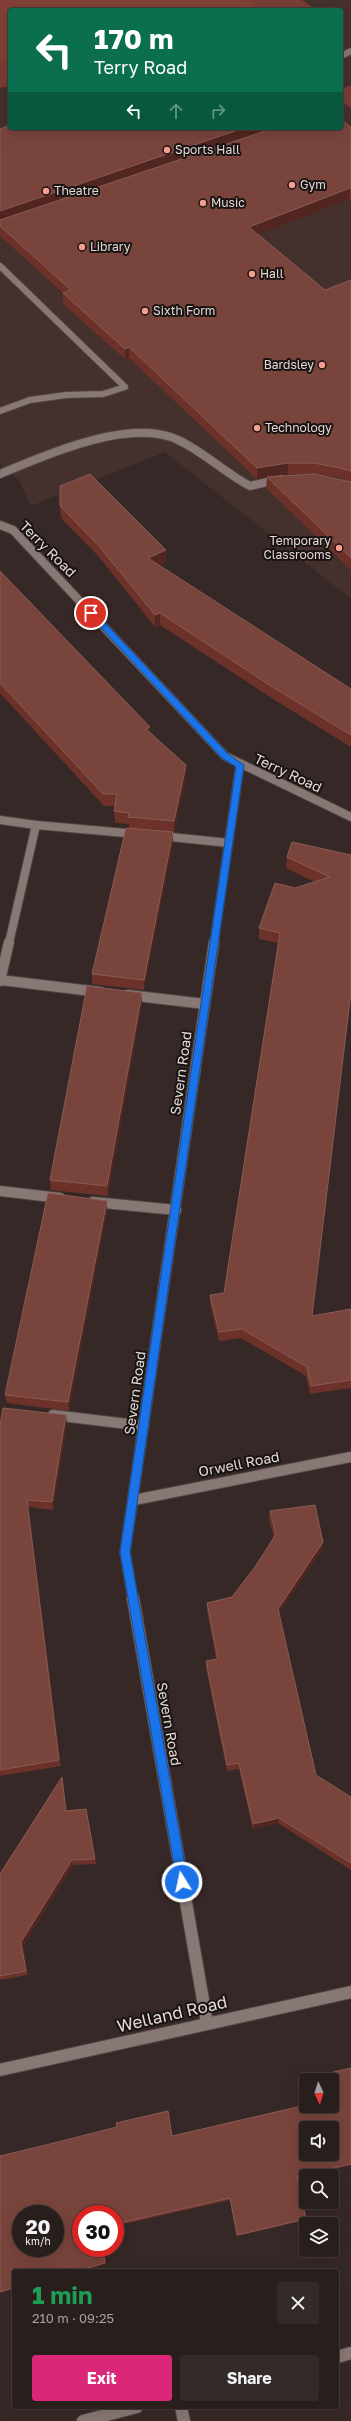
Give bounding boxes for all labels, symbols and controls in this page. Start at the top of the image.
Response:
text: 170 m [94,22,173,55]
icon: left [28,24,80,76]
text: Terry Road [94,56,187,78]
icon: left [123,100,145,122]
icon: ahead [165,100,187,122]
icon: right [207,100,229,122]
place label: Sports Hall [175,142,240,157]
marker: Sports Hall [162,145,172,155]
place label: Gym [300,177,326,192]
marker: Gym [287,180,297,190]
place label: Theatre [54,183,99,198]
marker: Theatre [41,186,51,196]
place label: Music [211,195,245,210]
marker: Music [198,198,208,208]
place label: Library [90,239,131,254]
marker: Library [77,242,87,252]
place label: Hall [260,266,284,281]
marker: Hall [247,269,257,279]
place label: Sixth Form [153,303,215,318]
marker: Sixth Form [140,306,150,316]
place label: Bardsley [264,357,314,372]
marker: Bardsley [317,360,327,370]
place label: Technology [265,420,332,435]
marker: Technology [252,423,262,433]
street label: Terry Road [17,517,80,580]
place label: Temporary Classrooms [264,533,331,562]
marker: Temporary Classrooms [334,543,344,553]
pin [74,596,108,630]
icon: arrive [80,602,102,624]
street label: Terry Road [252,750,325,796]
street label: Severn Road [166,1030,195,1116]
street label: Severn Road [120,1350,149,1436]
street label: Orwell Road [197,1447,281,1480]
street label: Severn Road [154,1681,185,1767]
position arrow [161,1861,203,1903]
street label: Welland Road [115,1991,229,2036]
north arrow [299,2073,339,2113]
map controls [299,2073,339,2257]
button: sound [299,2121,339,2161]
button: search [299,2169,339,2209]
speed limit sign: 30 [72,2205,124,2257]
text: 20 [25,2214,51,2238]
button: layers [299,2217,339,2257]
text: km/h [25,2235,51,2247]
text: 1 min [32,2280,92,2309]
button: close [277,2282,319,2324]
text: 210 m · 09:25 [32,2310,114,2326]
button: Exit [32,2355,172,2401]
button: Share [180,2355,319,2401]

